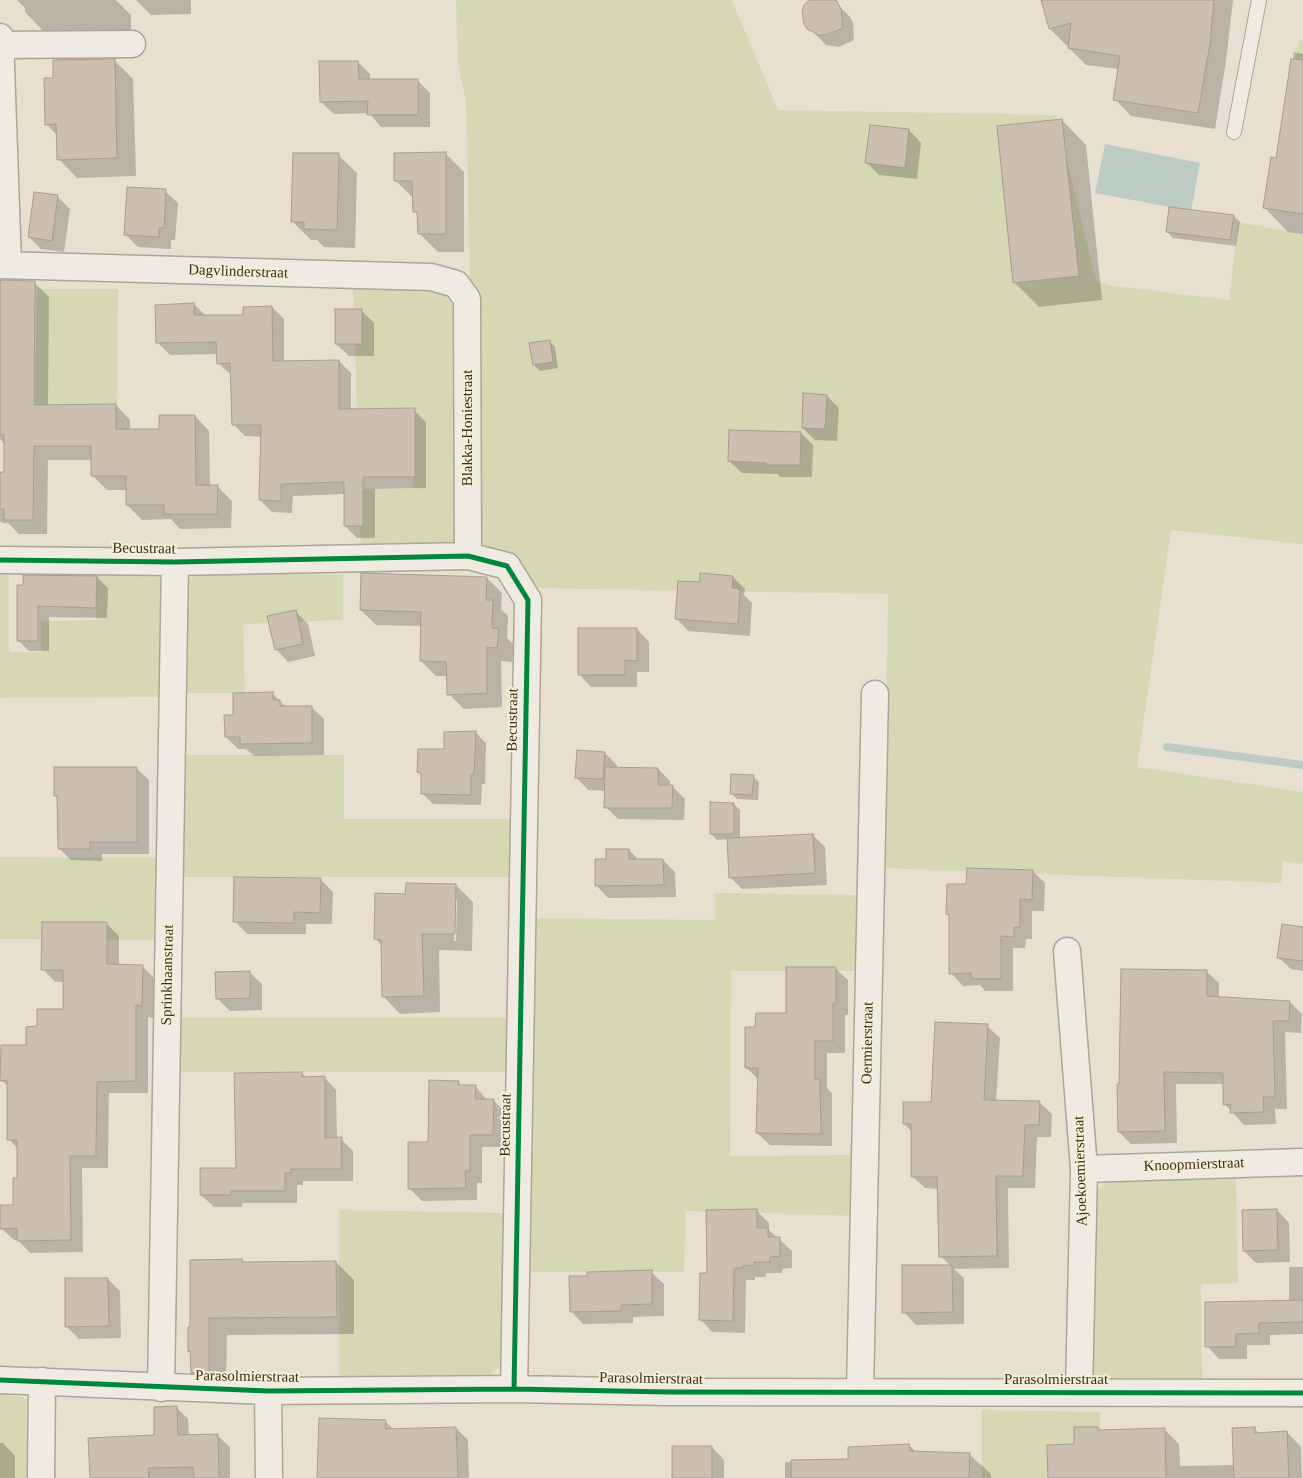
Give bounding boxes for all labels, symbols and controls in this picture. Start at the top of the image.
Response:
street label: Dagvlinderstraat [188,261,288,283]
street label: Blakka-Honiestraat [459,370,477,486]
street label: Becustraat [112,539,176,559]
street label: Becustraat [503,688,523,752]
street label: Sprinkhaanstraat [158,924,178,1026]
street label: Oermierstraat [858,1002,878,1084]
street label: Becustraat [496,1093,516,1157]
street label: Ajoekoemierstraat [1070,1115,1092,1227]
street label: Knoopmierstraat [1143,1154,1245,1176]
street label: Parasolmierstraat [195,1367,299,1387]
street label: Parasolmierstraat [599,1369,703,1389]
street label: Parasolmierstraat [1004,1371,1108,1389]

